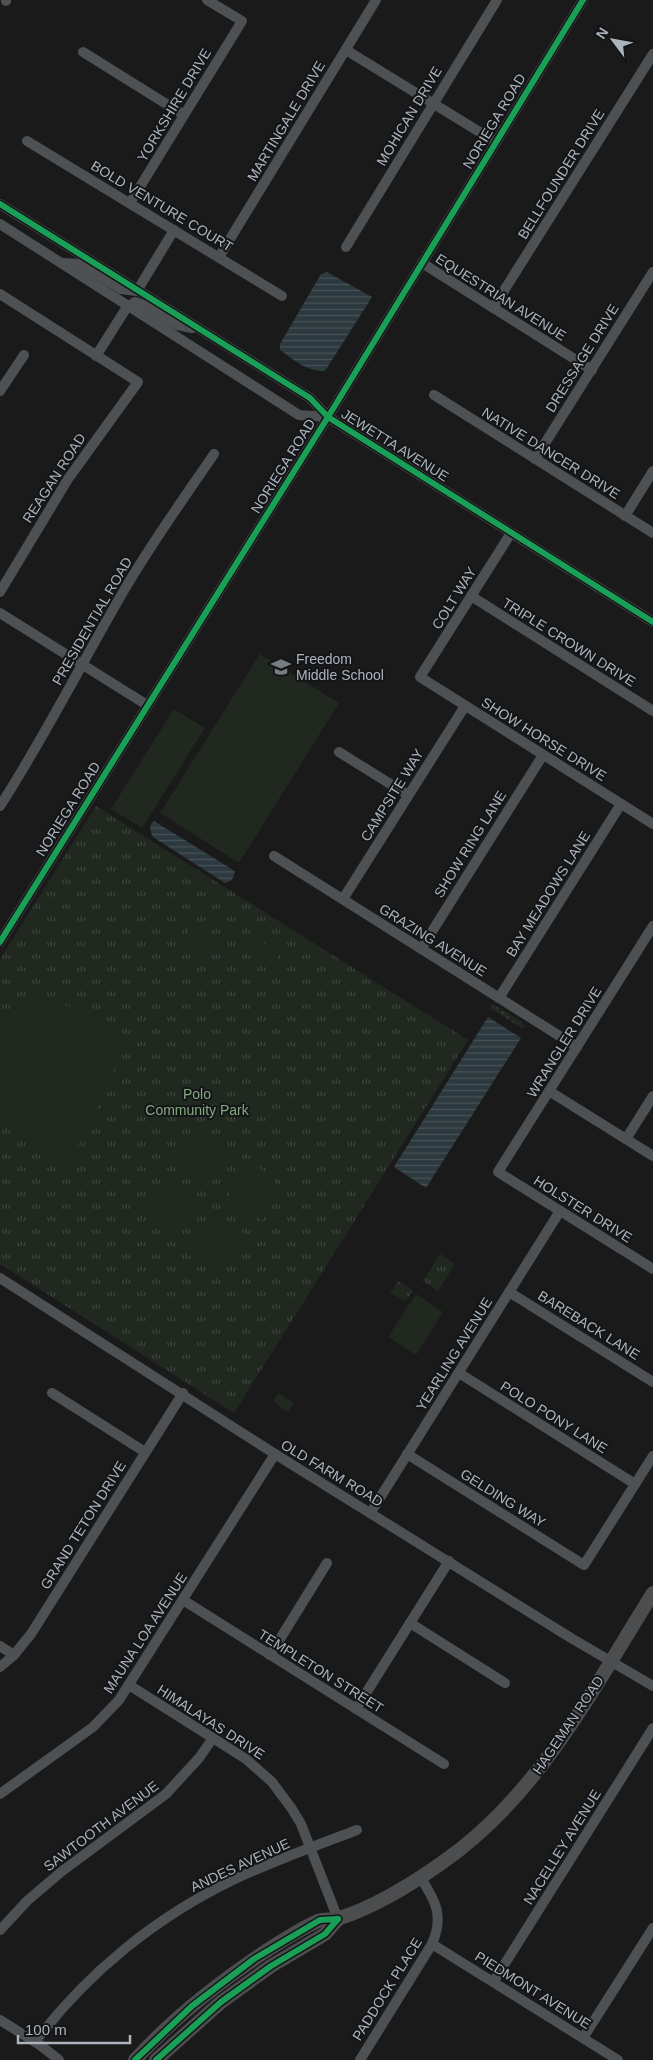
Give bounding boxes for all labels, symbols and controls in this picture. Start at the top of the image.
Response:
north arrow [588,15,638,65]
text: N [593,25,611,42]
street label: YORKSHIRE DRIVE [134,46,214,164]
street label: MARTINGALE DRIVE [244,58,328,184]
street label: MOHICAN DRIVE [373,64,445,168]
street label: NORIEGA ROAD [459,71,529,171]
street label: BELLFOUNDER DRIVE [514,106,608,242]
street label: BOLD VENTURE COURT [88,157,236,255]
street label: EQUESTRIAN AVENUE [433,250,569,344]
street label: DRESSAGE DRIVE [542,301,622,415]
street label: NATIVE DANCER DRIVE [479,404,623,502]
street label: JEWETTA AVENUE [339,406,451,484]
street label: NORIEGA ROAD [248,416,318,516]
street label: REAGAN ROAD [19,430,89,526]
street label: PRESIDENTIAL ROAD [49,554,135,688]
street label: COLT WAY [429,563,480,632]
street label: TRIPLE CROWN DRIVE [499,594,639,690]
place label: Freedom Middle School [296,651,384,683]
school or university icon: Freedom Middle School [270,656,292,678]
street label: SHOW HORSE DRIVE [479,694,609,784]
street label: CAMPSITE WAY [357,745,427,844]
street label: NORIEGA ROAD [33,759,103,859]
street label: SHOW RING LANE [431,788,509,900]
street label: BAY MEADOWS LANE [503,828,593,960]
street label: GRAZING AVENUE [376,901,490,979]
street label: WRANGLER DRIVE [523,984,605,1100]
park label: Polo Community Park [145,1086,250,1118]
street label: HOLSTER DRIVE [531,1172,635,1246]
street label: BAREBACK LANE [535,1287,643,1363]
street label: YEARLING AVENUE [413,1294,495,1414]
street label: POLO PONY LANE [498,1378,610,1456]
street label: OLD FARM ROAD [278,1436,386,1510]
street label: GRAND TETON DRIVE [37,1458,129,1592]
street label: GELDING WAY [458,1465,549,1531]
street label: MAUNA LOA AVENUE [100,1570,190,1696]
street label: TEMPLETON STREET [256,1626,387,1716]
street label: HAGEMAN ROAD [529,1673,607,1777]
street label: HIMALAYAS DRIVE [154,1681,268,1763]
street label: SAWTOOTH AVENUE [40,1778,162,1874]
street label: NACELLEY AVENUE [520,1787,604,1907]
street label: ANDES AVENUE [188,1835,292,1895]
street label: PADDOCK PLACE [349,1935,425,2043]
street label: PIEDMONT AVENUE [472,1948,594,2032]
scale bar [18,2012,130,2044]
text: 100 m [25,2021,67,2038]

